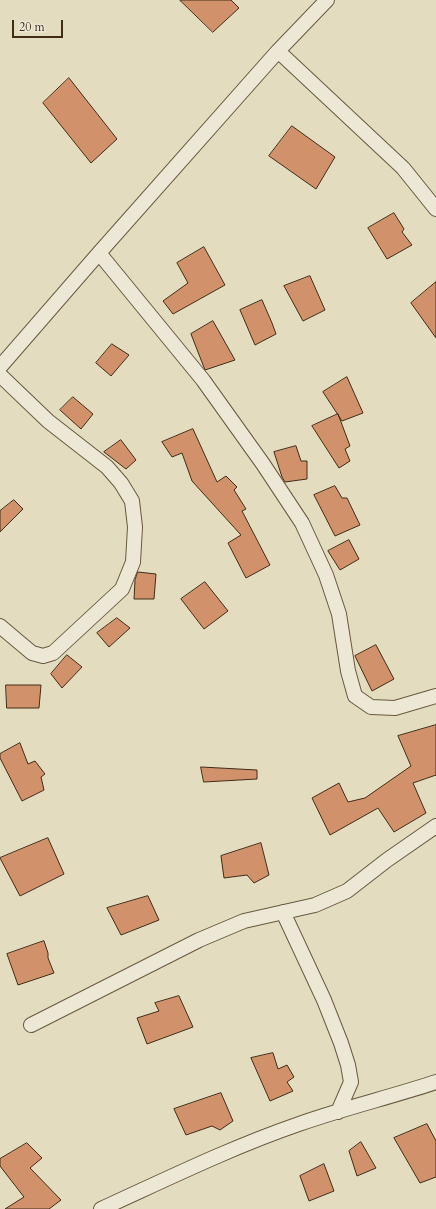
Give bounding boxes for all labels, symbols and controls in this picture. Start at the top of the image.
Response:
scale bar [14,12,65,38]
text: 20 m [19,19,45,35]

